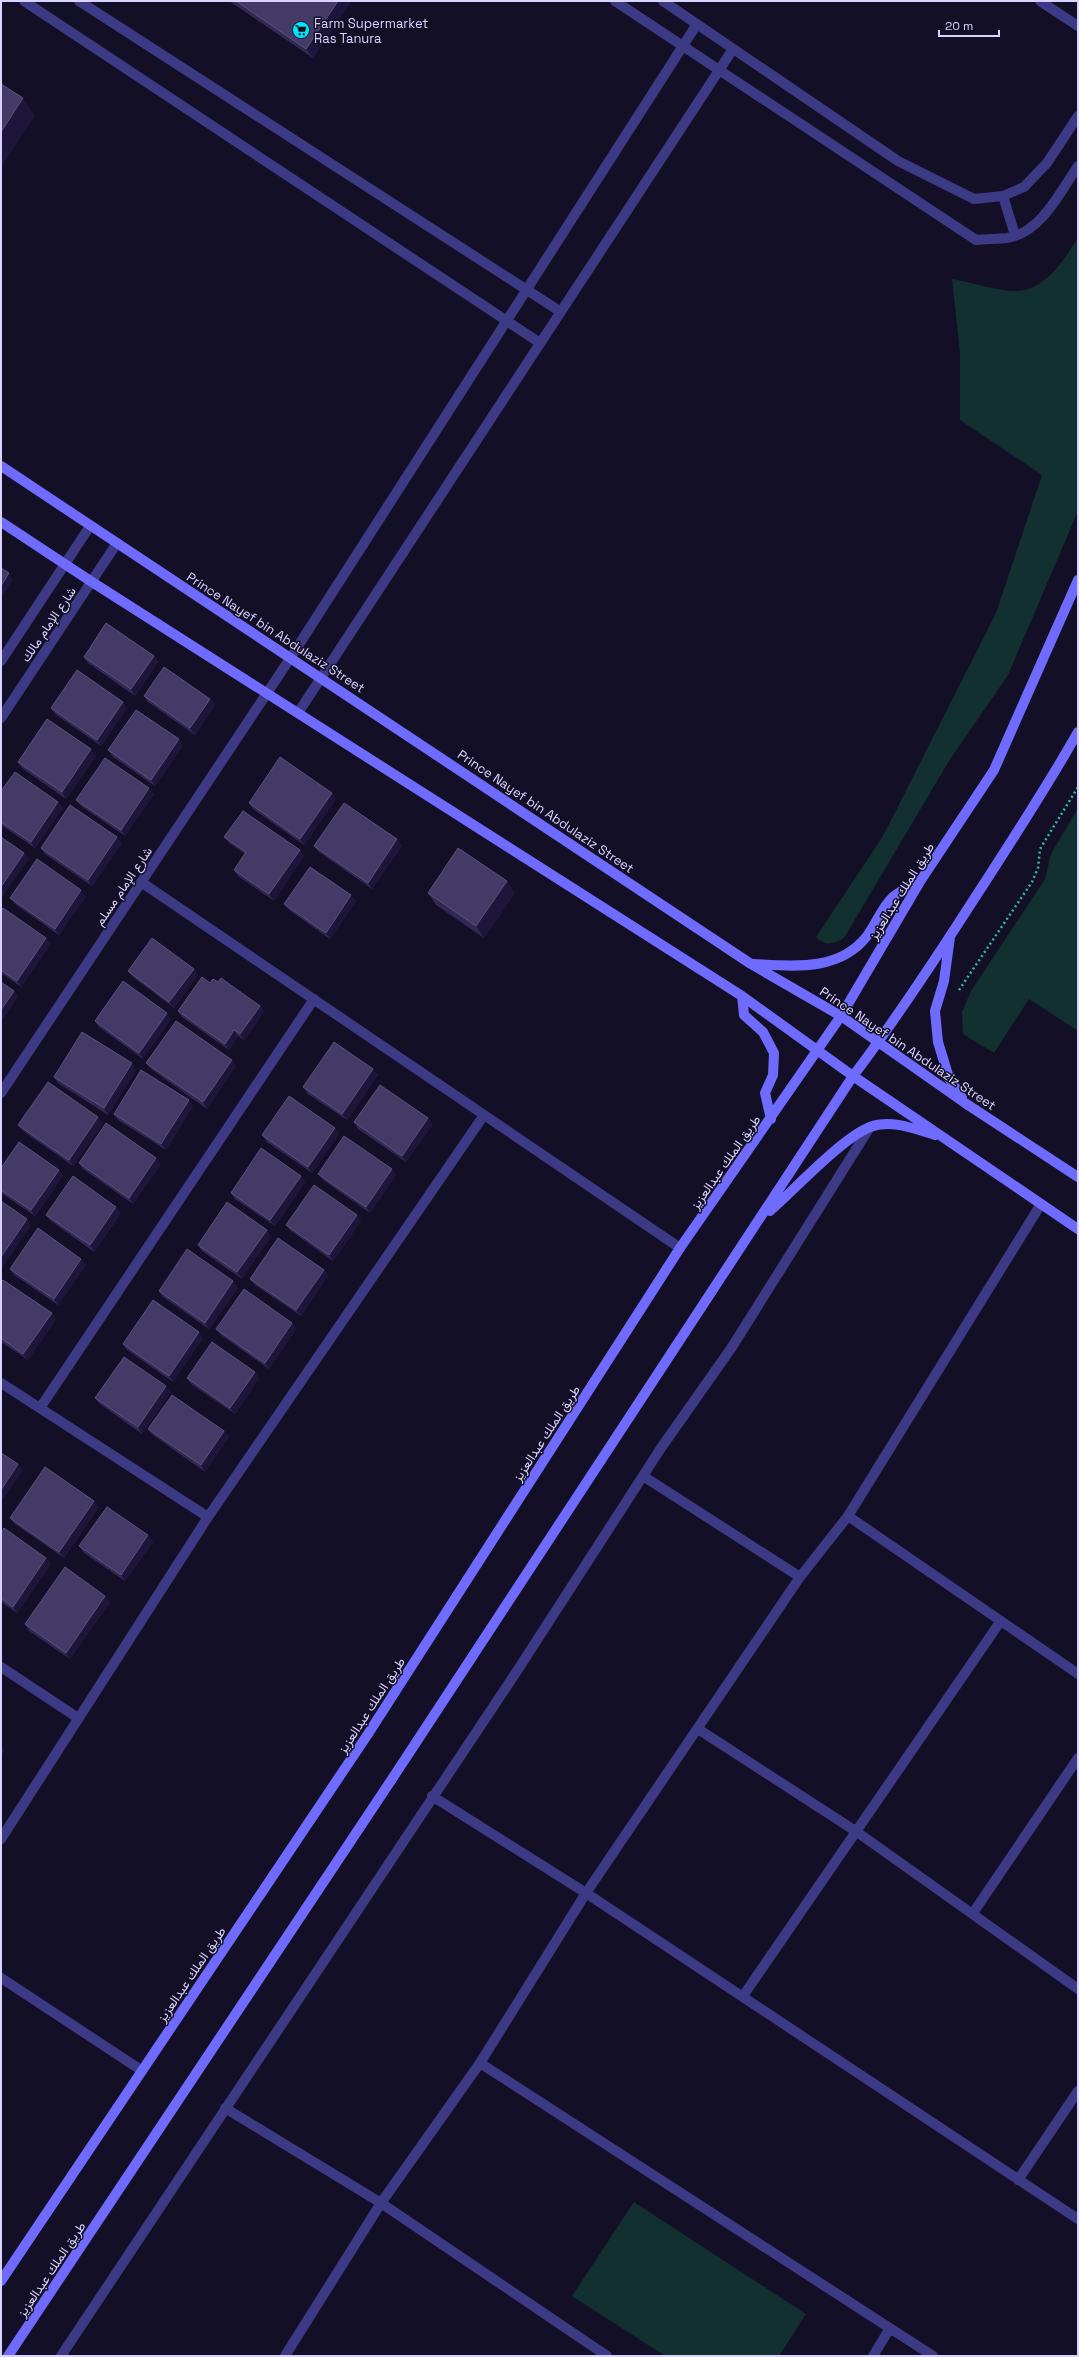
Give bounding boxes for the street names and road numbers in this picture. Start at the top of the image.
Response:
street label: Prince Nayef bin Abdulaziz Street [183,568,368,697]
street label: شارع الإمام مالك [17,583,81,666]
street label: Prince Nayef bin Abdulaziz Street [454,746,637,877]
street label: طريق الملك عبدالعزيز [864,840,938,944]
street label: شارع الإمام مسلم [91,844,157,930]
street label: Prince Nayef bin Abdulaziz Street [816,983,999,1114]
street label: طريق الملك عبدالعزيز [686,1112,764,1214]
street label: طريق الملك عبدالعزيز [508,1382,584,1485]
street label: طريق الملك عبدالعزيز [333,1654,409,1757]
street label: طريق الملك عبدالعزيز [153,1923,230,2026]
street label: طريق الملك عبدالعزيز [13,2218,90,2321]

